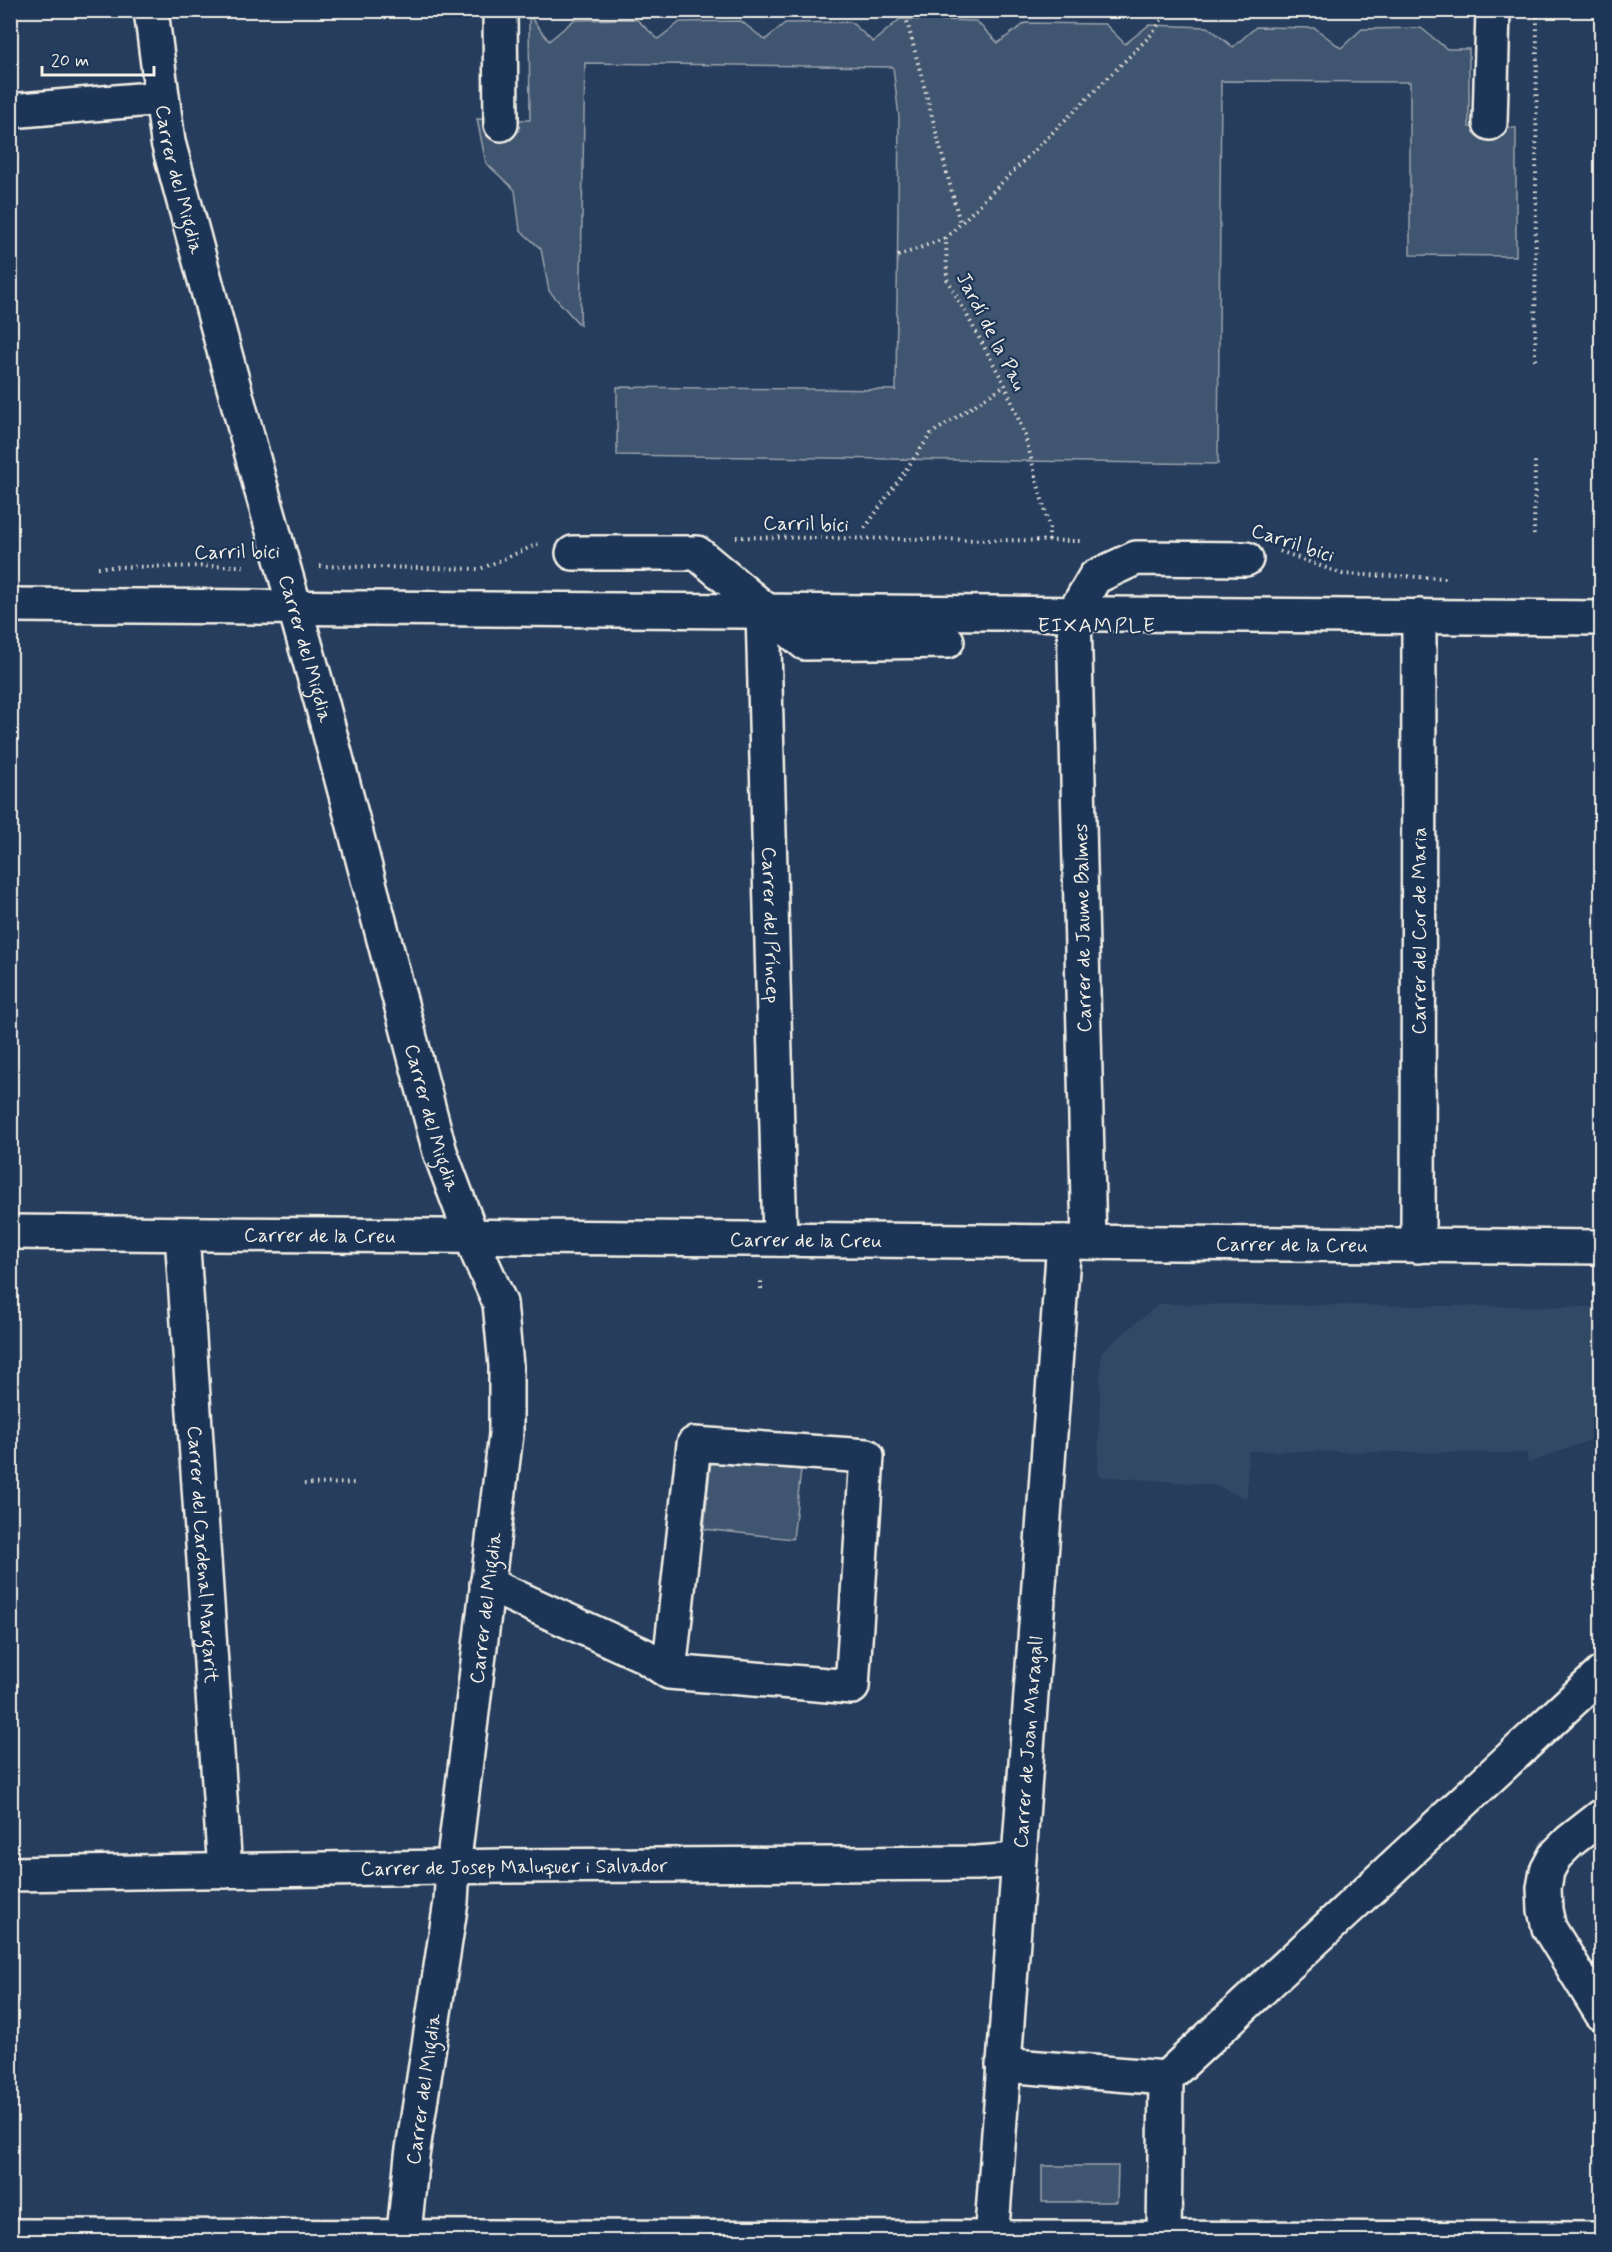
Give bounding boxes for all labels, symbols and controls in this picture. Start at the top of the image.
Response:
scale bar [42,39,154,77]
text: 20 m [51,49,89,73]
street label: Carrer del Migdia [148,103,210,258]
street label: Jardí de la Pau [949,268,1032,396]
street label: Carril bici [763,510,849,539]
street label: Carril bici [1247,517,1338,570]
street label: Carril bici [194,538,280,567]
street label: Carrer del Migdia [271,572,339,727]
district label: EIXAMPLE [1037,612,1157,640]
street label: Carrer de Jaume Balmes [1068,823,1099,1033]
street label: Carrer del Cor de Maria [1406,827,1434,1035]
street label: Carrer del Príncep [754,846,786,1004]
street label: Carrer del Migdia [397,1041,466,1197]
street label: Carrer de la Creu [244,1222,396,1251]
street label: Carrer de la Creu [730,1227,882,1255]
street label: Carrer de la Creu [1216,1231,1368,1260]
street label: Carrer del Cardenal Margarit [180,1425,224,1684]
street label: Carrer del Migdia [464,1530,511,1686]
street label: Carrer de Joan Maragall [1008,1635,1050,1849]
street label: Carrer de Josep Maluquer i Salvador [360,1853,668,1883]
street label: Carrer del Migdia [401,2011,451,2167]

